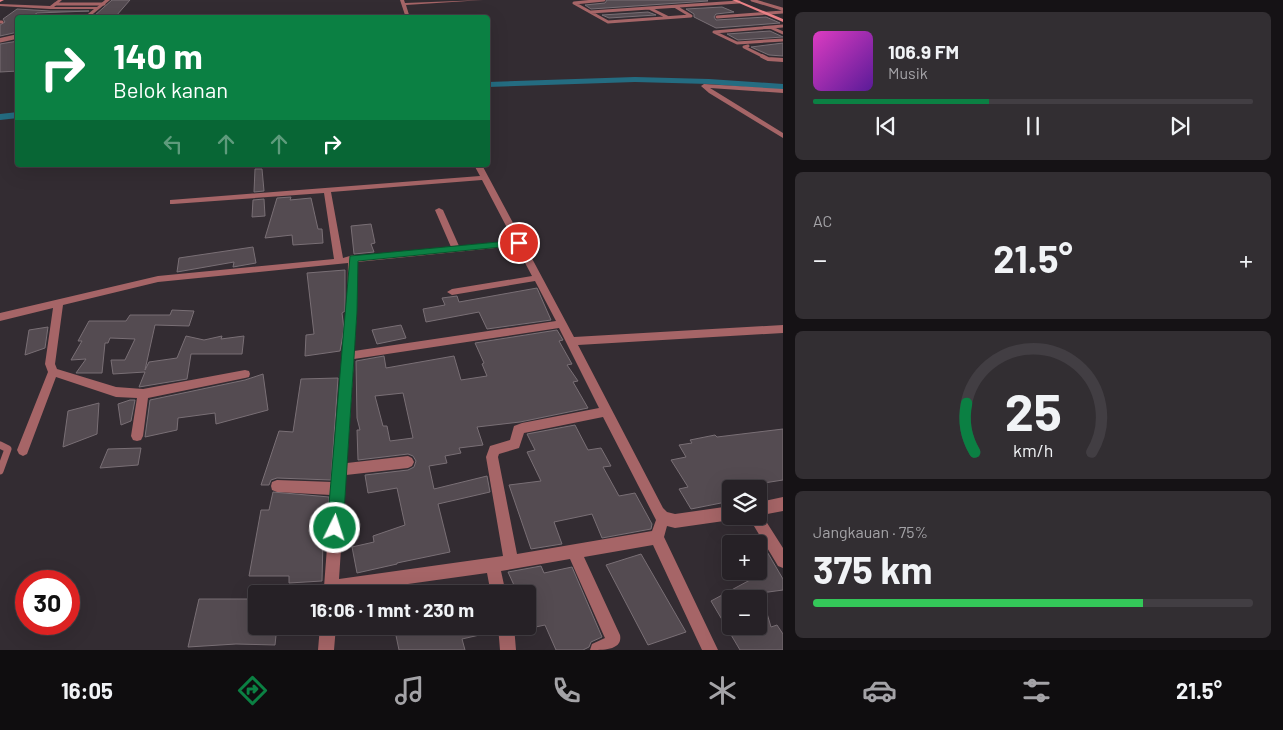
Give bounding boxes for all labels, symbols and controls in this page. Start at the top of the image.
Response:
text: 140 m [113,34,203,76]
icon: right [30,35,95,100]
text: 106.9 FM [888,40,959,63]
text: Musik [888,63,928,82]
text: Belok kanan [113,76,228,102]
icon: previous [872,112,900,140]
icon: pause [1019,112,1047,140]
icon: next [1166,112,1194,140]
icon: left [159,130,187,158]
icon: ahead [212,130,240,158]
icon: ahead [265,130,293,158]
icon: right [318,130,346,158]
text: AC [813,211,832,230]
pin [498,222,540,264]
icon: arrive [505,229,533,257]
text: 21.5° [993,235,1073,281]
text: − [813,242,827,276]
text: + [1239,242,1253,276]
text: 25 [1004,379,1062,441]
text: km/h [1013,439,1053,461]
map controls [722,480,767,635]
button: layers [722,480,767,525]
position arrow [308,501,360,553]
text: Jangkauan · 75% [813,522,928,541]
button: + [722,535,767,580]
text: 375 km [813,546,932,592]
speed limit sign: 30 [15,570,80,635]
button: − [722,590,767,635]
text: 16:06 · 1 mnt · 230 m [310,598,474,621]
icon: directions [235,673,270,708]
icon: music [392,673,427,708]
icon: phone [549,673,584,708]
icon: climate [705,673,740,708]
icon: car [862,673,897,708]
icon: filters [1019,673,1054,708]
text: 16:05 [61,677,113,703]
text: 21.5° [1176,677,1222,703]

